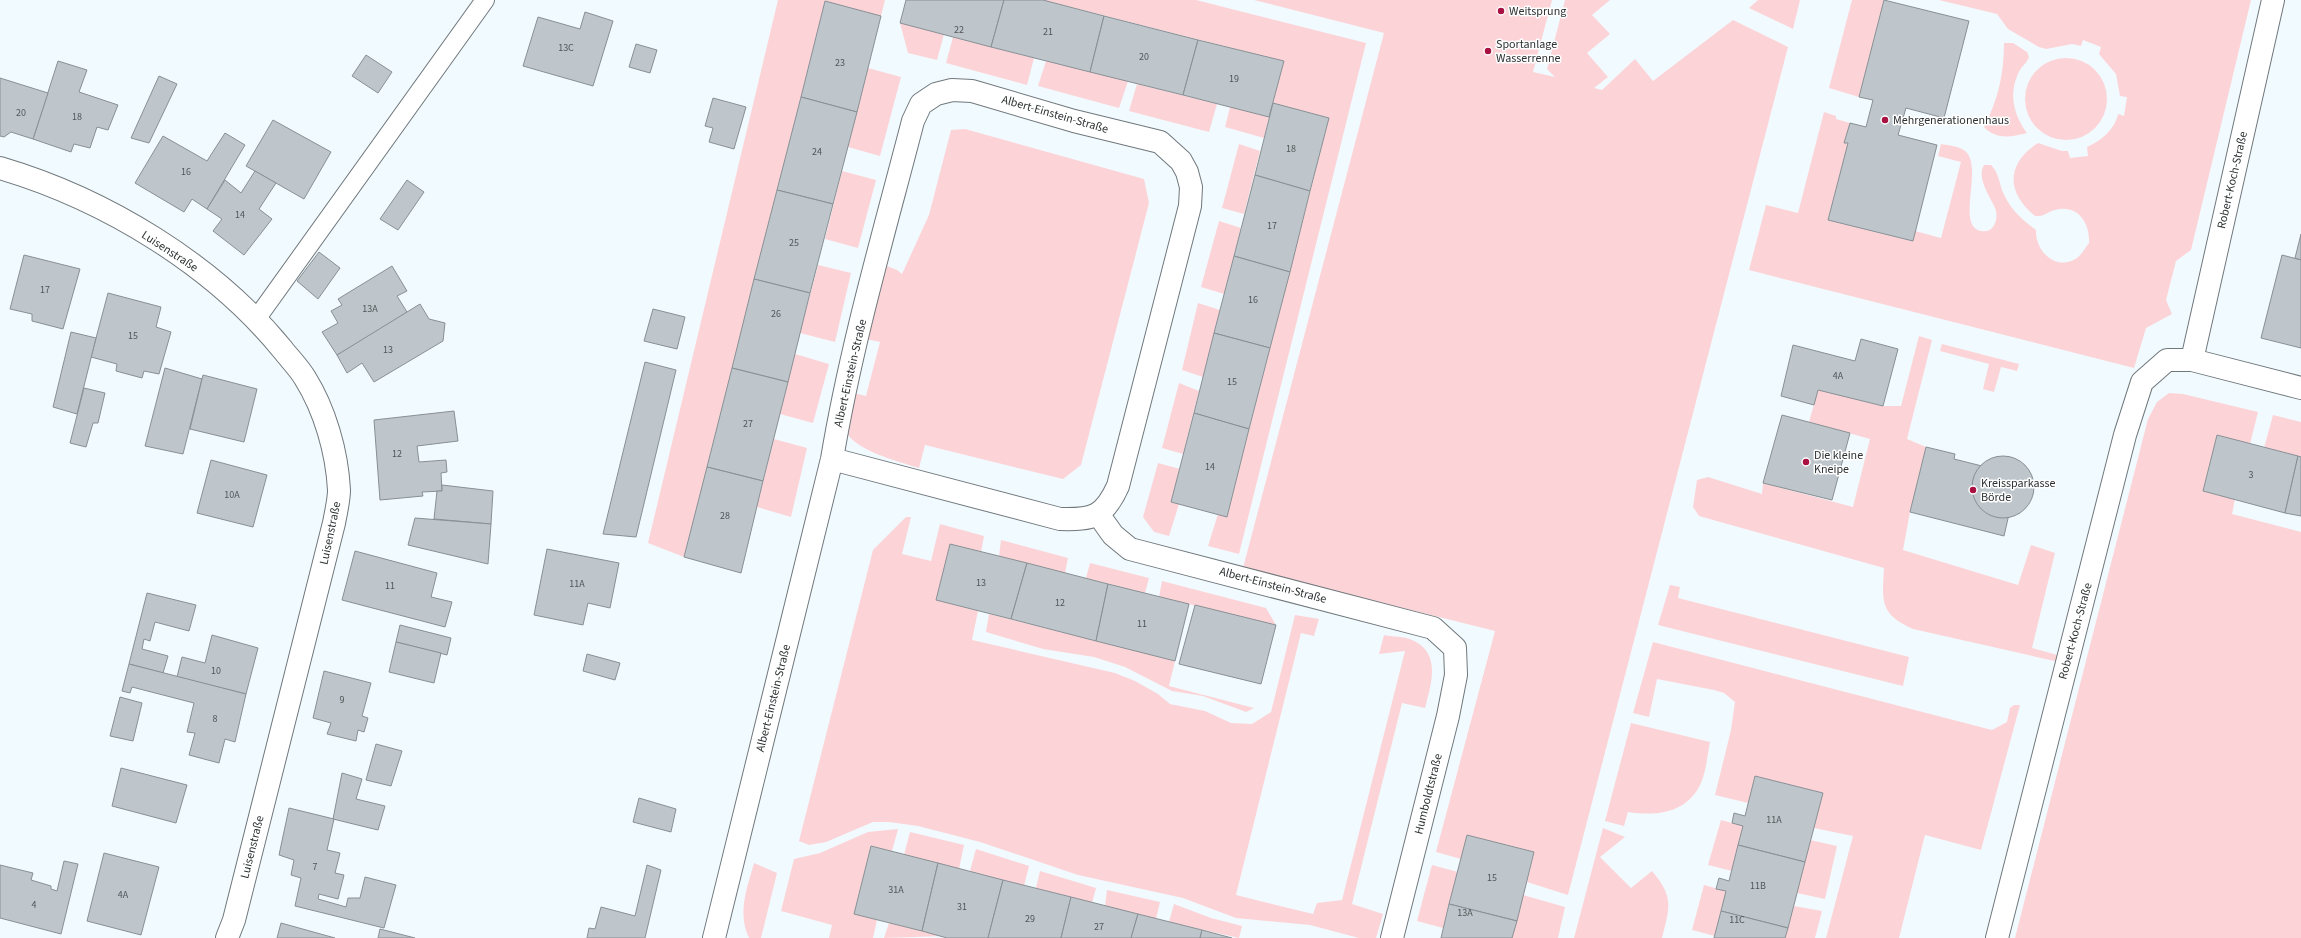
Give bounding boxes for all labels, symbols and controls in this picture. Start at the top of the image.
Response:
place label: Weitsprung [1509,3,1566,20]
marker: Weitsprung [1496,6,1506,16]
house number: 22 [954,23,964,37]
house number: 21 [1043,25,1053,39]
place label: Sportanlage Wasserrenne [1496,36,1561,67]
house number: 13C [558,41,574,55]
marker: Sportanlage Wasserrenne [1483,46,1493,56]
house number: 20 [1139,50,1149,64]
house number: 23 [835,56,845,70]
house number: 19 [1229,72,1239,86]
street label: Albert-Einstein-Straße [1000,91,1110,138]
house number: 20 [16,106,26,120]
house number: 18 [72,110,82,124]
place label: Mehrgenerationenhaus [1893,112,2009,129]
marker: Mehrgenerationenhaus [1880,115,1890,125]
street label: Robert-Koch-Straße [2213,130,2252,230]
house number: 18 [1286,142,1296,156]
house number: 24 [812,145,822,159]
house number: 16 [181,165,191,179]
house number: 14 [235,208,245,222]
house number: 17 [1267,219,1277,233]
street label: Luisenstraße [138,227,201,276]
house number: 25 [789,236,799,250]
house number: 17 [40,283,50,297]
house number: 16 [1248,293,1258,307]
house number: 13A [362,302,378,316]
house number: 26 [771,307,781,321]
street label: Albert-Einstein-Straße [830,317,871,429]
house number: 15 [128,329,138,343]
house number: 13 [383,343,393,357]
house number: 4A [1833,369,1844,383]
house number: 15 [1227,375,1237,389]
house number: 27 [743,417,753,431]
house number: 12 [392,447,402,461]
place label: Die kleine Kneipe [1814,447,1863,478]
marker: Die kleine Kneipe [1801,457,1811,467]
house number: 14 [1205,460,1215,474]
house number: 3 [2249,468,2254,482]
place label: Kreissparkasse Börde [1981,475,2056,506]
marker: Kreissparkasse Börde [1968,485,1978,495]
house number: 10A [224,488,240,502]
street label: Luisenstraße [315,500,346,566]
house number: 28 [720,509,730,523]
street label: Albert-Einstein-Straße [1217,563,1328,608]
house number: 13 [976,576,986,590]
house number: 11A [569,577,585,591]
house number: 11 [385,579,395,593]
street label: Robert-Koch-Straße [2054,581,2097,681]
house number: 12 [1055,596,1065,610]
house number: 11 [1137,617,1147,631]
street label: Albert-Einstein-Straße [752,643,795,754]
house number: 10 [211,664,221,678]
house number: 9 [340,693,345,707]
house number: 8 [213,712,218,726]
street label: Humboldtstraße [1410,752,1447,836]
house number: 11A [1766,813,1782,827]
street label: Luisenstraße [236,814,269,880]
house number: 7 [313,860,318,874]
house number: 15 [1487,871,1497,885]
house number: 11B [1750,879,1766,893]
house number: 31A [888,883,904,897]
house number: 4A [118,888,129,902]
house number: 4 [32,898,37,912]
house number: 31 [957,900,967,914]
house number: 13A [1457,906,1473,920]
house number: 29 [1025,912,1035,926]
house number: 11C [1729,913,1745,927]
house number: 27 [1094,920,1104,934]

